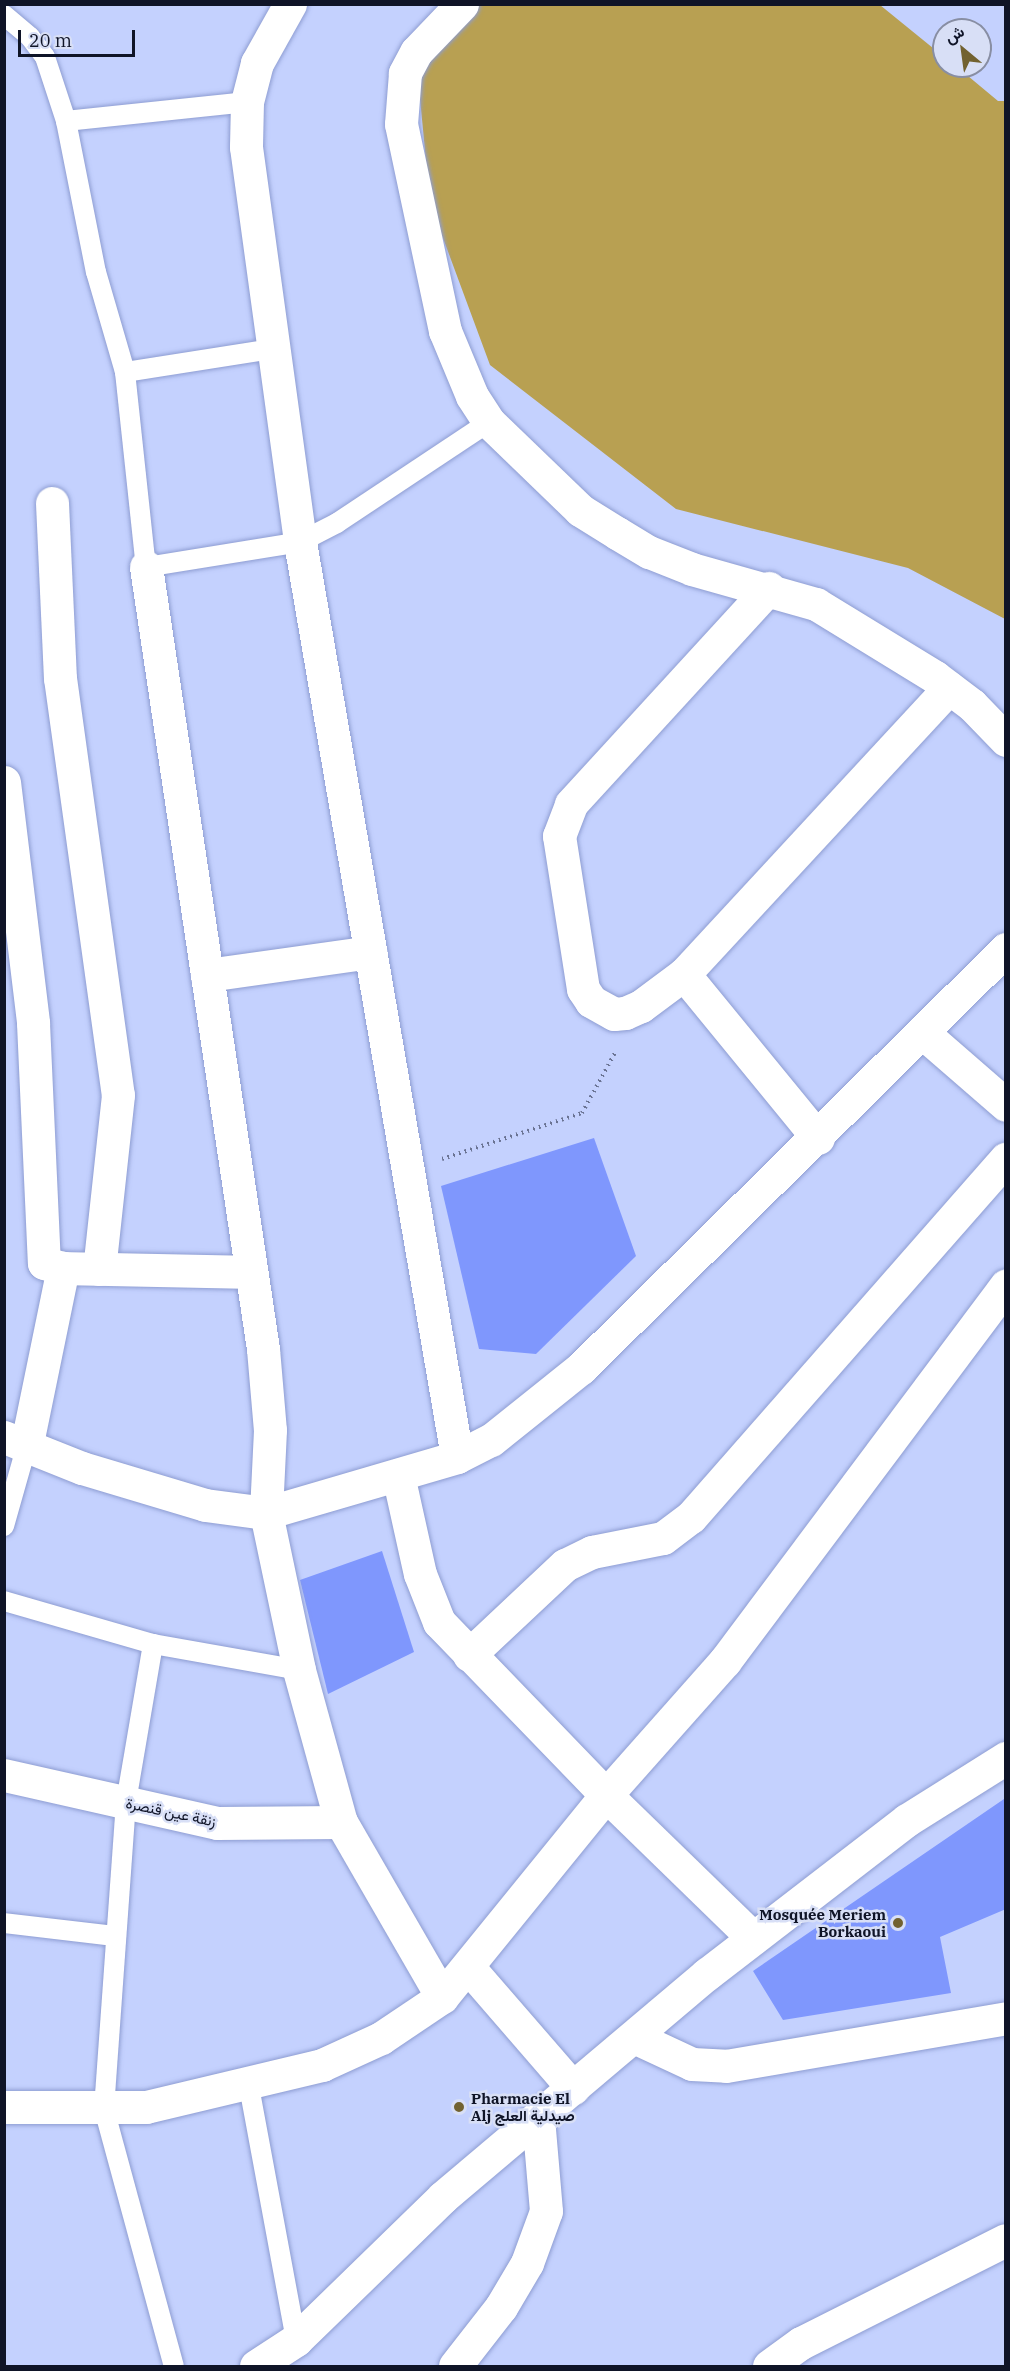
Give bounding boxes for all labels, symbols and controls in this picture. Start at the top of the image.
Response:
scale bar [21,18,138,56]
north arrow [932,18,992,78]
text: ش [941,21,967,47]
text: 20 m [29,29,72,52]
street label: زنقة عين قنصرة [124,1794,218,1830]
place label: Mosquée Meriem Borkaoui [759,1905,886,1940]
marker: Mosquée Meriem Borkaoui [891,1916,905,1930]
place label: Pharmacie El Alj صيدلية العلج [471,2089,575,2124]
marker: Pharmacie El Alj صيدلية العلج [452,2100,466,2114]

